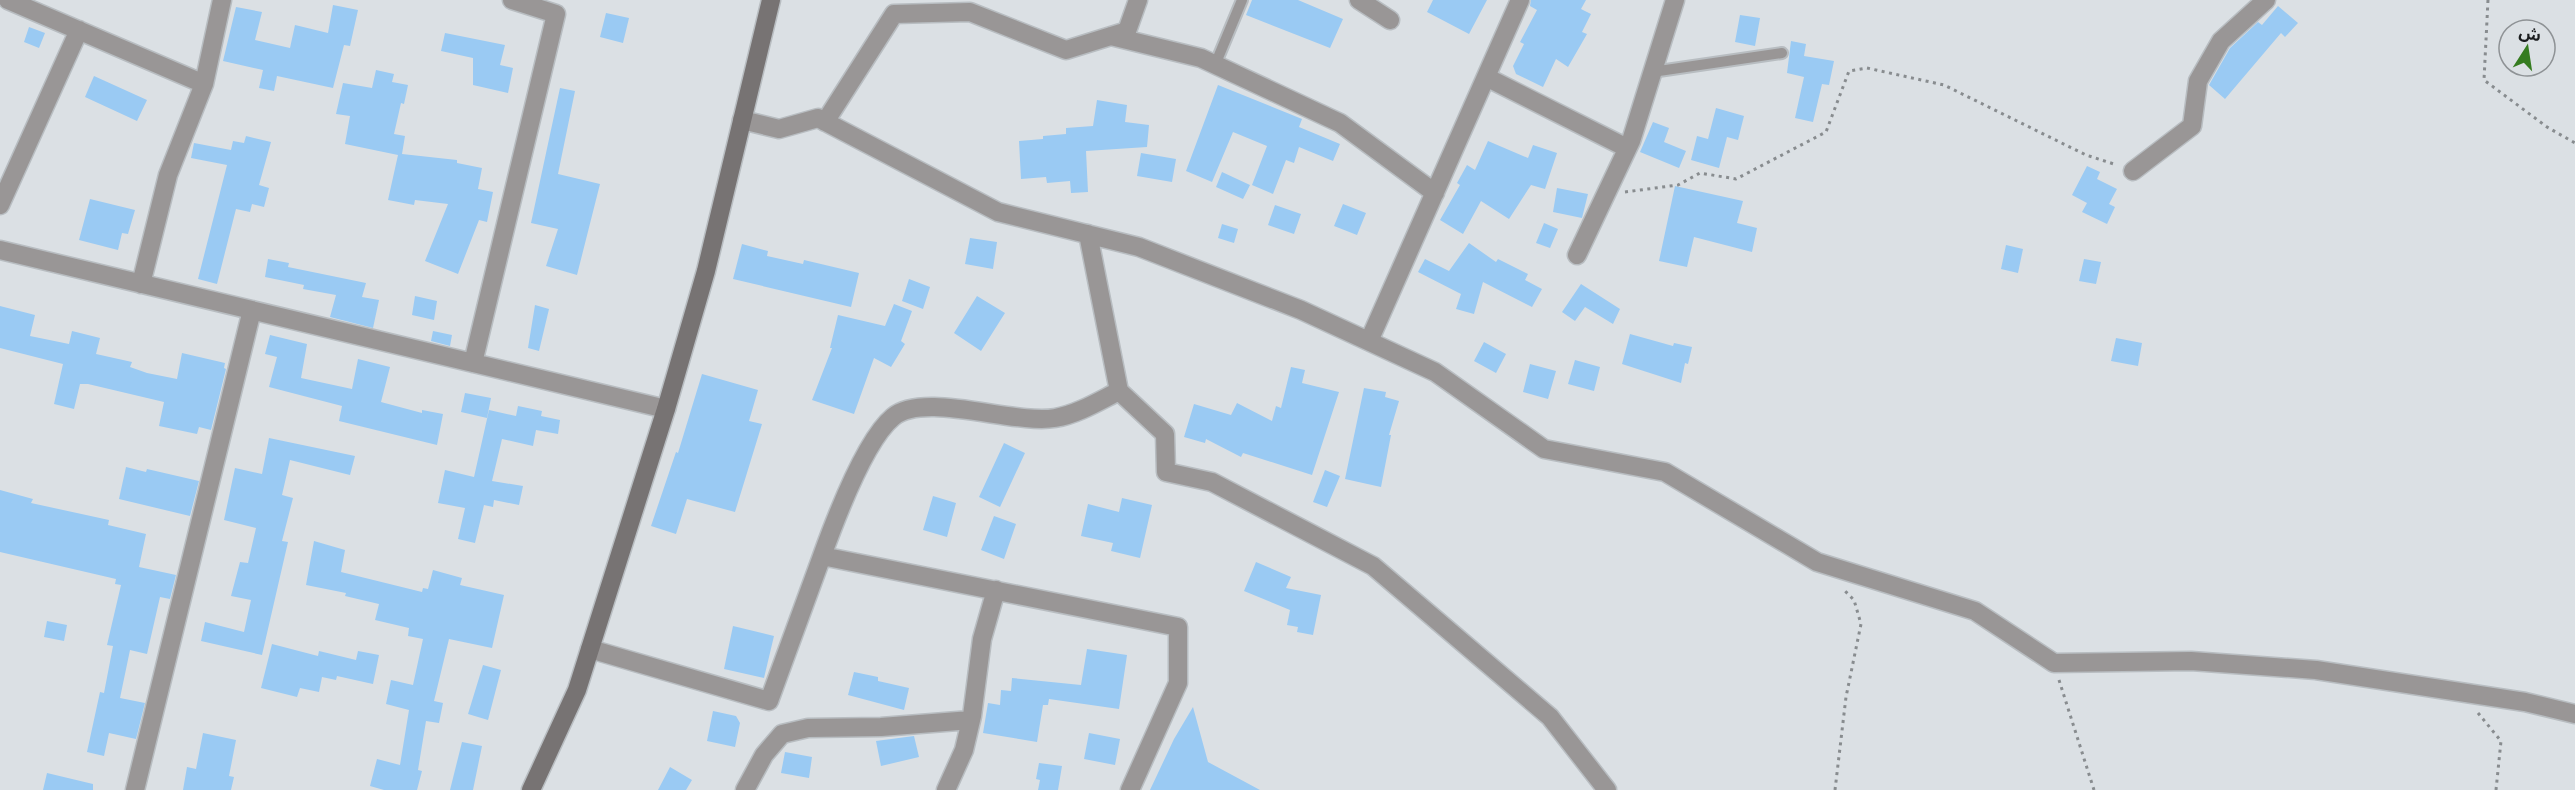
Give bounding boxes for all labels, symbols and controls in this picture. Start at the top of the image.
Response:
north arrow [2497,18,2557,78]
text: ش [2517,20,2543,46]

